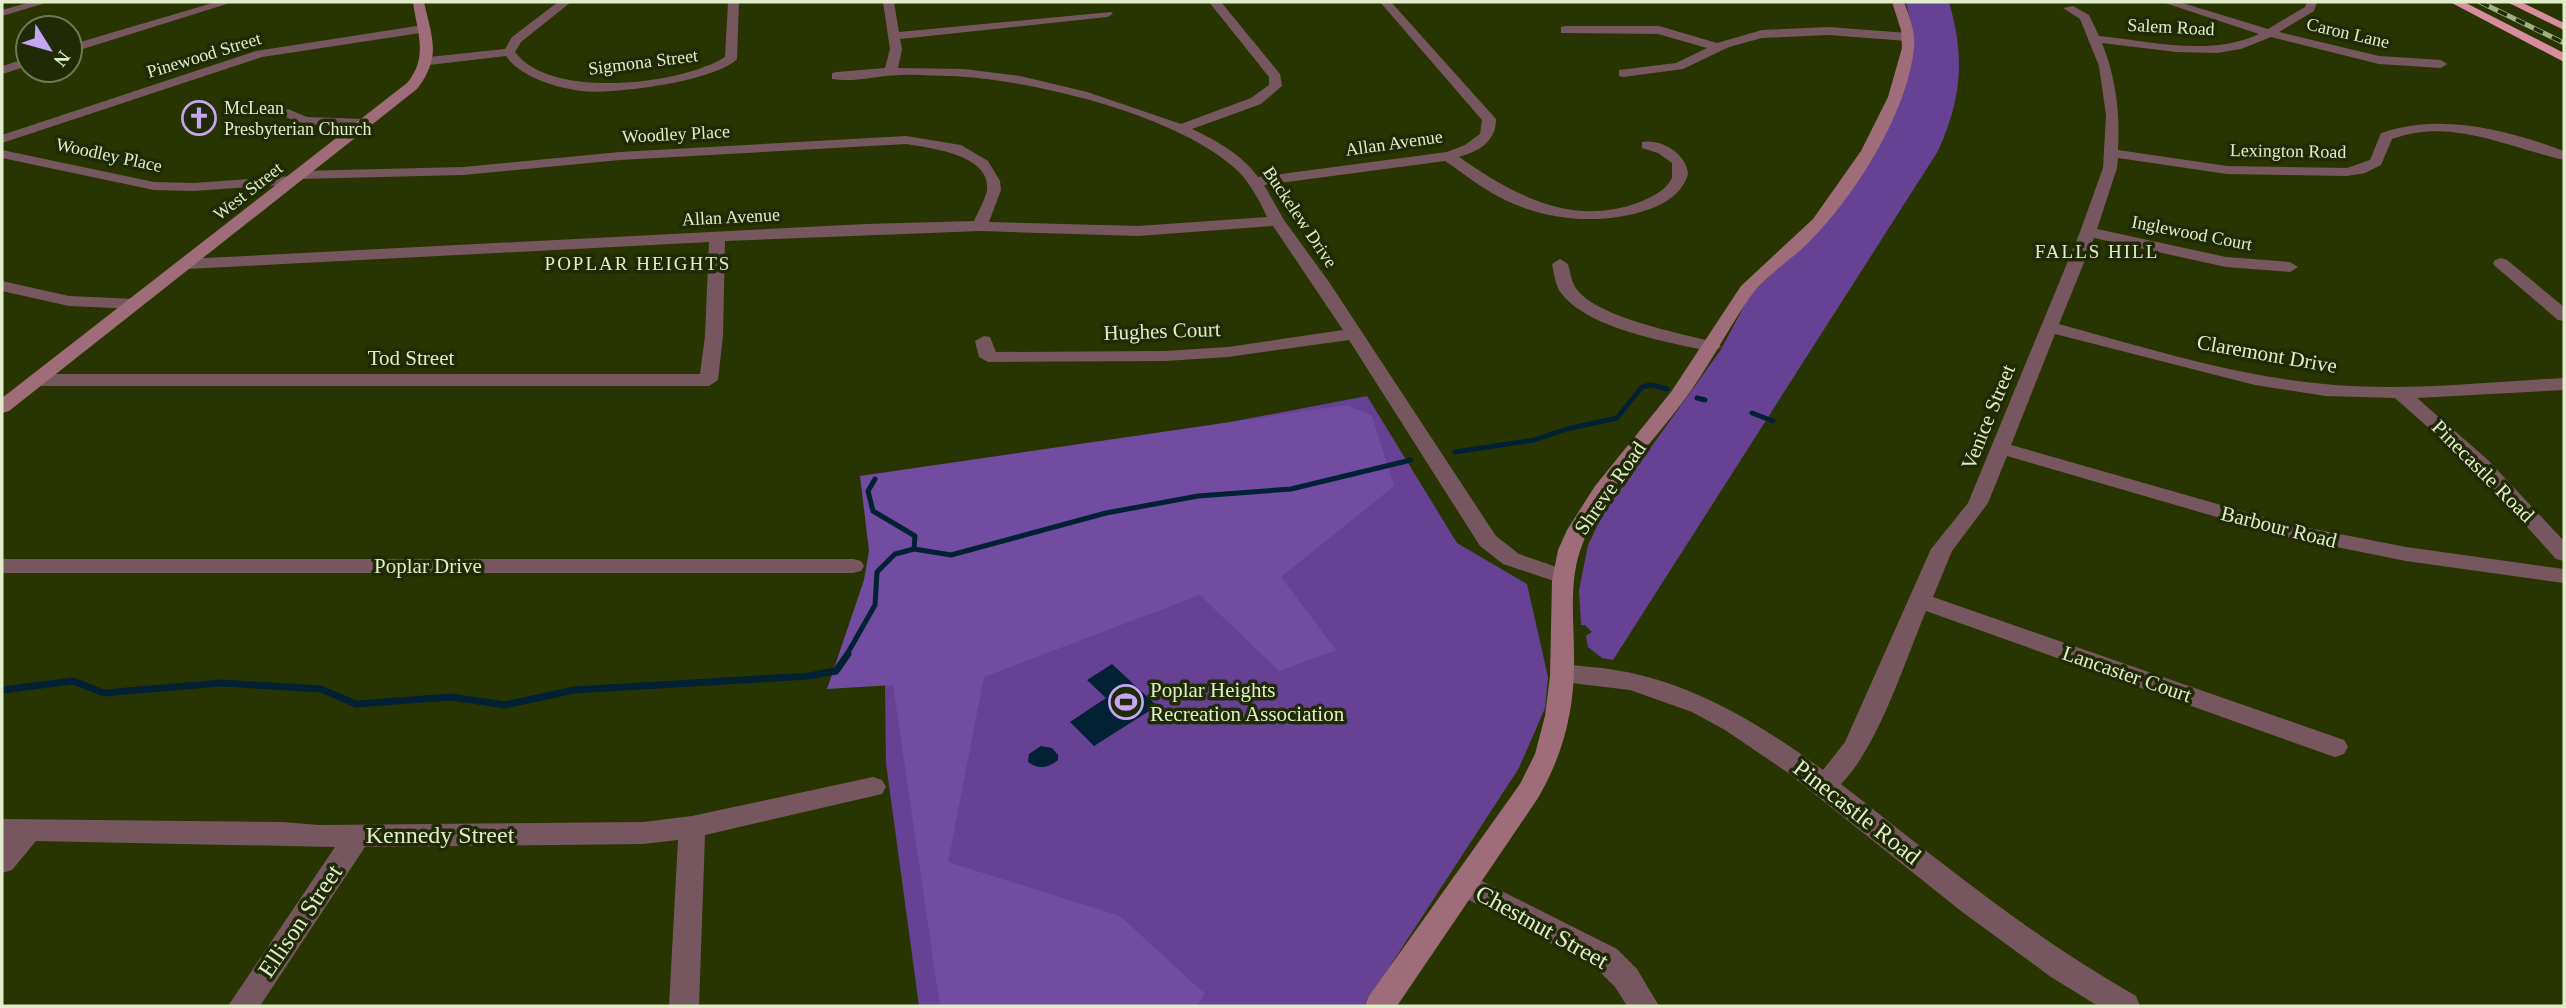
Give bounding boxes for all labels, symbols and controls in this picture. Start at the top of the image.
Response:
north arrow [14,14,84,84]
street label: Caron Lane [2305,14,2391,52]
street label: Salem Road [2127,15,2215,39]
street label: Pinewood Street [144,28,264,82]
street label: Sigmona Street [587,45,699,79]
text: N [49,47,75,71]
place label: McLean Presbyterian Church [224,98,371,139]
church icon: McLean Presbyterian Church [180,99,218,137]
street label: Woodley Place [622,121,730,147]
street label: Allan Avenue [1344,126,1444,160]
street label: Woodley Place [54,134,164,176]
street label: Lexington Road [2230,140,2346,162]
street label: West Street [210,158,286,224]
street label: Buckelew Drive [1259,163,1341,271]
street label: Allan Avenue [681,204,781,230]
street label: Inglewood Court [2130,211,2254,255]
district label: FALLS HILL [2035,241,2159,262]
district label: POPLAR HEIGHTS [545,253,731,274]
street label: Hughes Court [1103,317,1221,345]
street label: Claremont Drive [2195,330,2339,378]
street label: Tod Street [368,346,454,370]
street label: Venice Street [1956,361,2020,473]
street label: Pinecastle Road [2427,415,2539,527]
street label: Shreve Road [1569,437,1651,539]
street label: Barbour Road [2219,501,2340,553]
street label: Poplar Drive [374,554,482,578]
street label: Lancaster Court [2059,641,2195,707]
place label: Poplar Heights Recreation Association [1150,678,1345,726]
sports icon: Poplar Heights Recreation Association [1107,683,1145,721]
street label: Pinecastle Road [1788,754,1926,870]
street label: Kennedy Street [366,822,515,848]
street label: Ellison Street [253,860,347,982]
street label: Chestnut Street [1471,880,1613,974]

